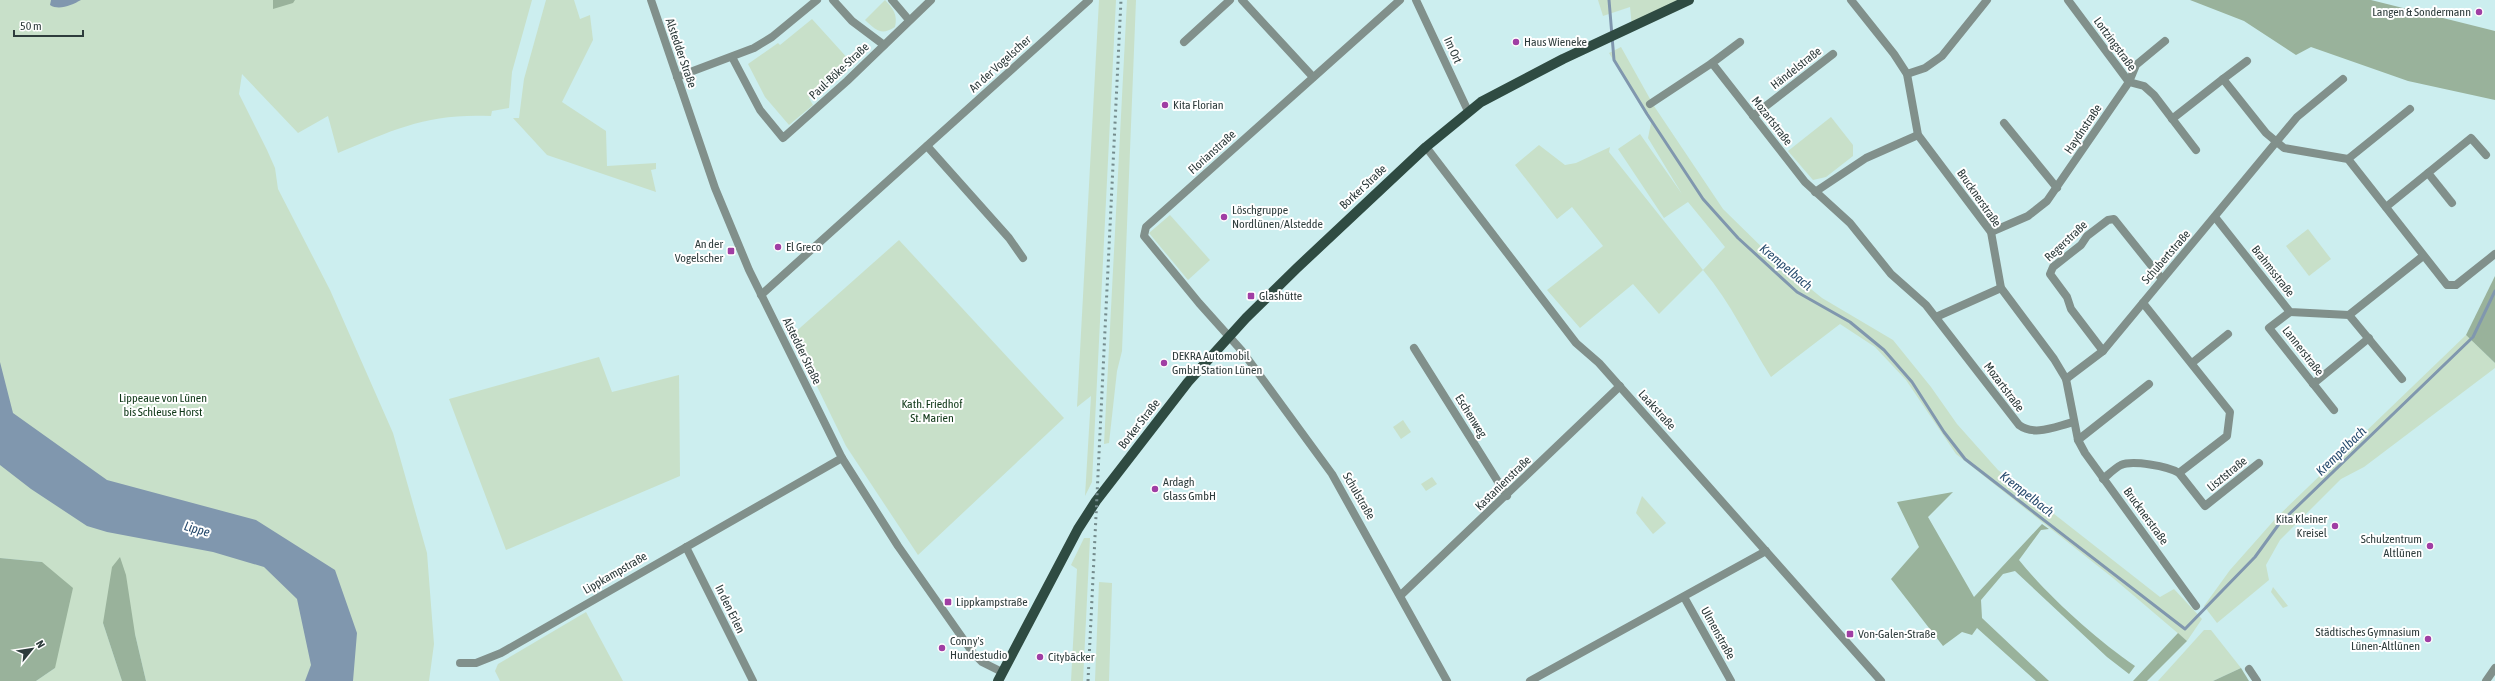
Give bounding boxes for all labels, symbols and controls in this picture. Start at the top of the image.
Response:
place label: Langen & Sondermann [2372,5,2471,19]
marker: Langen & Sondermann [2474,7,2484,17]
scale bar [14,12,83,38]
street label: Lortzingstraße [2091,14,2139,74]
street label: Alstedder Straße [663,16,699,90]
text: 50 m [20,19,42,33]
street label: An der Vogelscher [966,32,1034,95]
street label: Im Ort [1441,35,1465,66]
place label: Haus Wieneke [1524,35,1587,49]
marker: Haus Wieneke [1511,37,1521,47]
street label: Paul-Böke-Straße [806,40,872,102]
street label: Händelstraße [1768,44,1824,92]
street label: Mozartstraße [1749,94,1795,148]
place label: Kita Florian [1173,98,1224,112]
marker: Kita Florian [1160,100,1170,110]
street label: Haydnstraße [2061,102,2105,156]
street label: Florianstraße [1185,127,1239,177]
street label: Borker Straße [1337,162,1389,212]
street label: Brucknerstraße [1954,166,2004,230]
place label: Löschgruppe Nordlünen/Alstedde [1232,203,1323,231]
marker: Löschgruppe Nordlünen/Alstedde [1219,212,1229,222]
street label: Regerstraße [2042,218,2090,264]
street label: Schubertstraße [2139,227,2193,287]
place label: An der Vogelscher [675,237,723,265]
place label: El Greco [786,240,822,254]
water label: Krempelbach [1757,241,1816,294]
marker: El Greco [773,242,783,252]
street label: Brahmsstraße [2249,243,2297,299]
marker: An der Vogelscher [726,246,736,256]
place label: Glashütte [1259,289,1302,303]
marker: Glashütte [1246,291,1256,301]
street label: Alstedder Straße [780,315,824,387]
street label: Lannerstraße [2279,324,2327,378]
place label: DEKRA Automobil GmbH Station Lünen [1172,349,1262,377]
marker: DEKRA Automobil GmbH Station Lünen [1159,358,1169,368]
street label: Mozartstraße [1981,360,2027,414]
street label: Laakstraße [1635,387,1679,433]
park label: Lippeaue von Lünen bis Schleuse Horst [119,391,207,419]
street label: Eschenweg [1452,392,1490,441]
street label: Borker Straße [1115,396,1163,452]
park label: Kath. Friedhof St. Marien [901,397,963,425]
water label: Krempelbach [2313,423,2370,479]
street label: Kastanienstraße [1472,453,1534,513]
street label: Lisztstraße [2204,454,2250,494]
water label: Krempelbach [1997,468,2057,520]
street label: Schulstraße [1340,470,1378,522]
place label: Ardagh Glass GmbH [1163,475,1216,503]
marker: Ardagh Glass GmbH [1150,484,1160,494]
street label: Brucknerstraße [2121,485,2171,547]
place label: Kita Kleiner Kreisel [2276,512,2328,540]
water label: Lippe [182,518,212,540]
marker: Kita Kleiner Kreisel [2330,521,2340,531]
place label: Schulzentrum Altlünen [2361,532,2422,560]
marker: Schulzentrum Altlünen [2425,541,2435,551]
street label: Lippkampstraße [580,549,650,597]
street label: In den Erlen [712,583,748,635]
place label: Lippkampstraße [956,595,1028,609]
marker: Lippkampstraße [943,597,953,607]
street label: Ulmenstraße [1698,604,1738,662]
place label: Städtisches Gymnasium Lünen-Altlünen [2315,625,2420,653]
place label: Von-Galen-Straße [1858,627,1936,641]
north arrow [12,629,52,669]
marker: Von-Galen-Straße [1845,629,1855,639]
place label: Conny's Hundestudio [950,634,1008,662]
marker: Städtisches Gymnasium Lünen-Altlünen [2423,634,2433,644]
text: N [34,638,47,650]
marker: Conny's Hundestudio [937,643,947,653]
place label: Citybäcker [1048,650,1095,664]
marker: Citybäcker [1035,652,1045,662]

